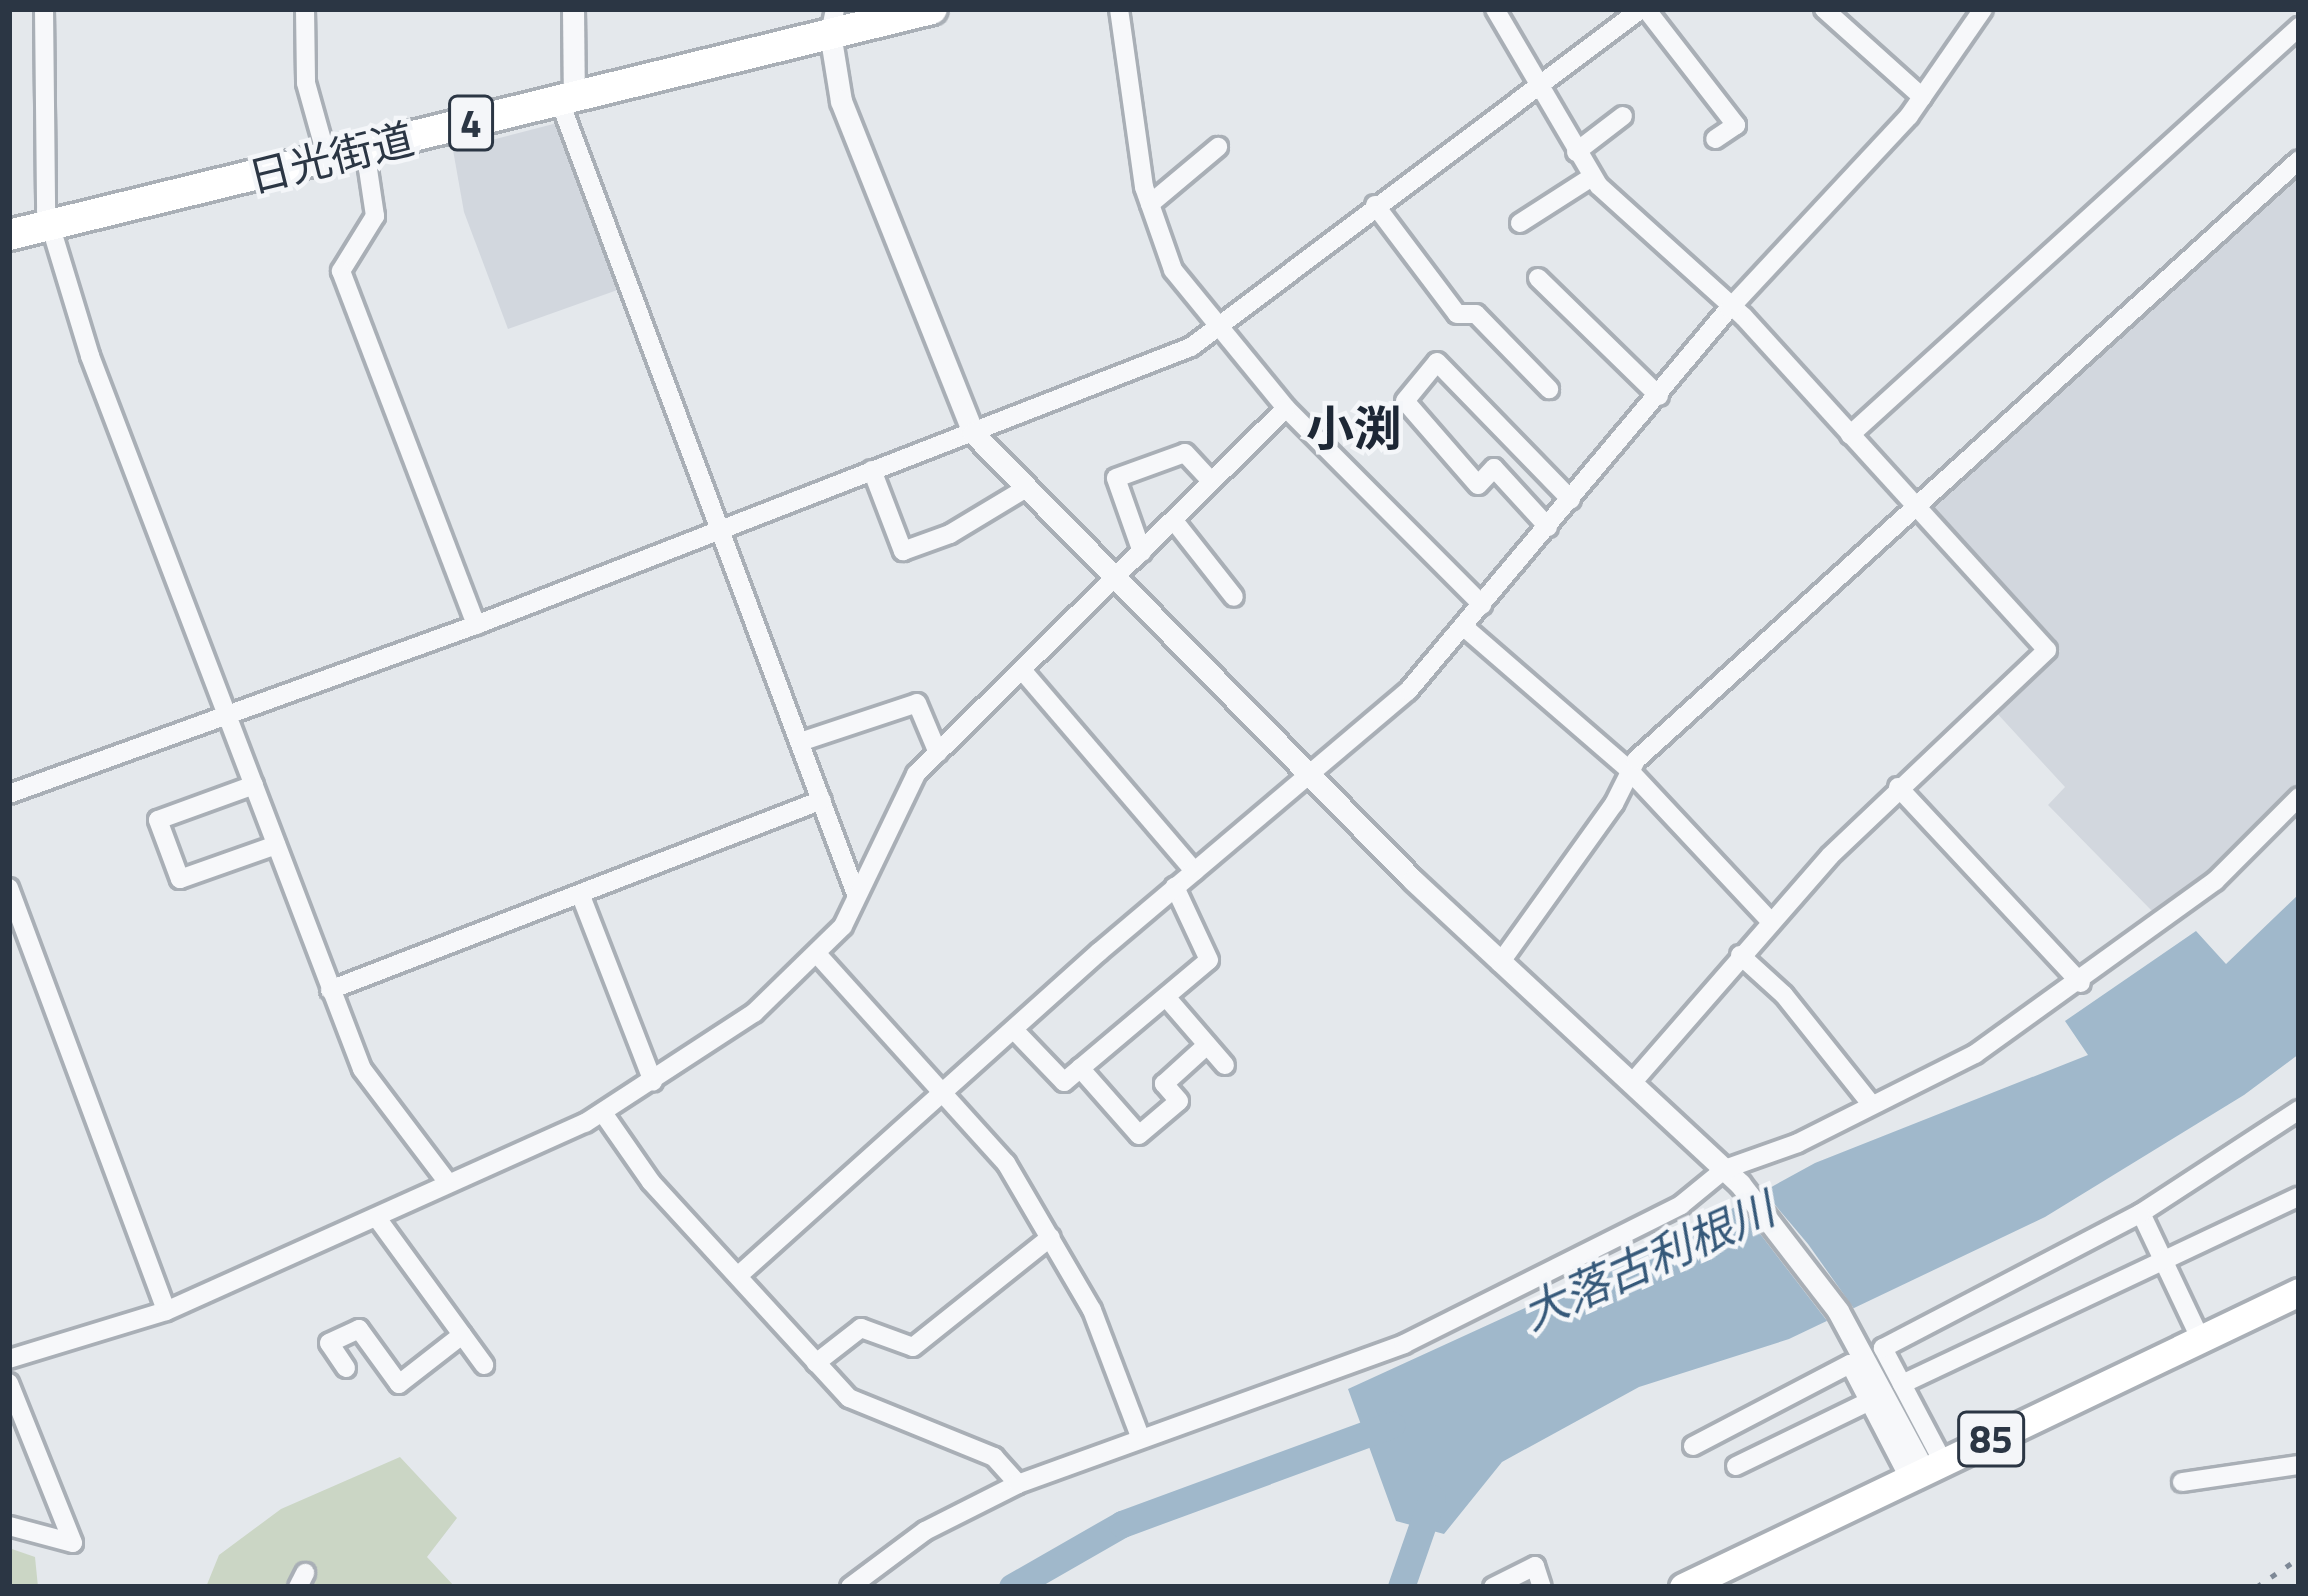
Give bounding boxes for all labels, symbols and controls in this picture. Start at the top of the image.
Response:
road number: 4 [447,90,495,156]
street label: 日光街道 [243,112,419,202]
district label: 小渕 [1306,400,1402,458]
water label: 大落古利根川 [1514,1181,1782,1341]
road number: 85 [1955,1406,2027,1472]

